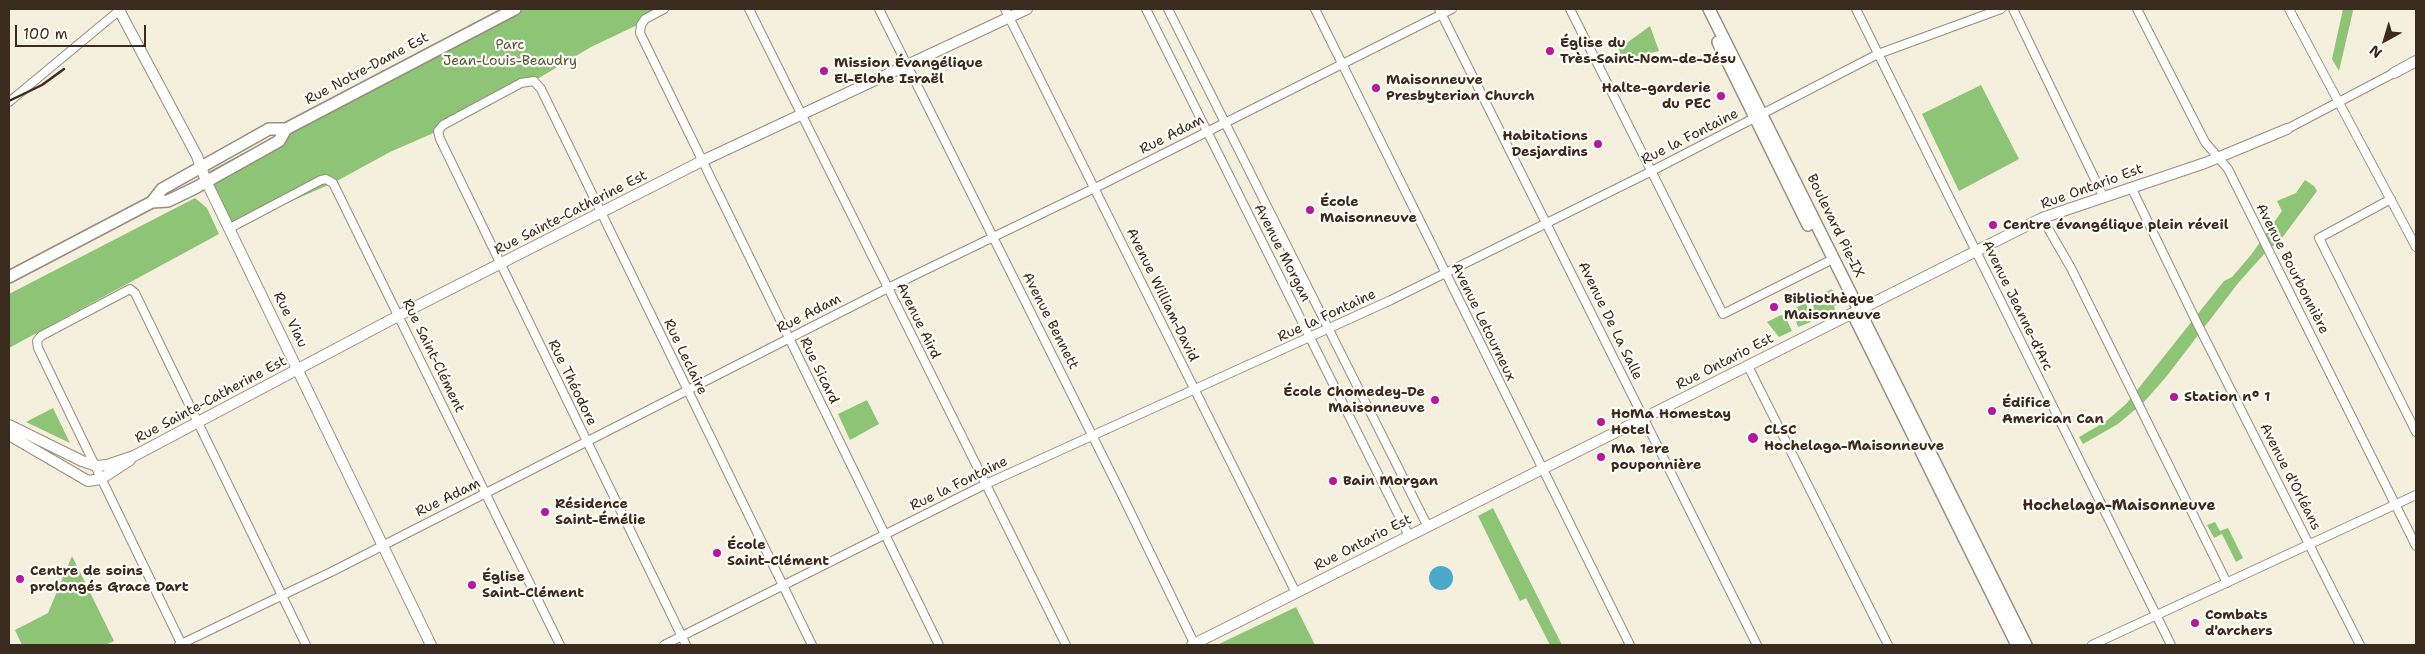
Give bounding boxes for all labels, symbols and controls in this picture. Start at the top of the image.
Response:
scale bar [18,15,149,47]
north arrow [2360,15,2410,65]
text: 100 m [23,24,68,44]
street label: Rue Notre-Dame Est [302,29,432,109]
place label: Église du Très-Saint-Nom-de-Jésu [1560,35,1736,68]
park label: Parc Jean-Louis-Beaudry [443,37,577,70]
text: N [2366,41,2386,62]
marker: Église du Très-Saint-Nom-de-Jésu [1544,45,1556,57]
place label: Mission Évangélique El-Elohe Israël [834,55,983,88]
marker: Mission Évangélique El-Elohe Israël [818,65,830,77]
place label: Maisonneuve Presbyterian Church [1386,72,1535,104]
place label: Halte-garderie du PEC [1602,80,1711,112]
marker: Maisonneuve Presbyterian Church [1370,82,1382,94]
marker: Halte-garderie du PEC [1715,90,1727,102]
street label: Rue la Fontaine [1639,105,1741,169]
street label: Rue Adam [1137,112,1207,158]
place label: Habitations Desjardins [1503,128,1588,160]
marker: Habitations Desjardins [1592,138,1604,150]
street label: Rue Ontario Est [2039,161,2145,213]
street label: Rue Sainte-Catherine Est [492,167,650,259]
street label: Boulevard Pie-IX [1803,172,1867,280]
place label: École Maisonneuve [1320,194,1417,226]
street label: Avenue Morgan [1250,201,1314,305]
street label: Avenue Bourbonnière [2252,201,2332,337]
marker: École Maisonneuve [1304,204,1316,216]
place label: Centre évangélique plein réveil [2003,217,2229,233]
marker: Centre évangélique plein réveil [1987,219,1999,231]
street label: Avenue William-David [1122,225,1202,365]
street label: Avenue Jeanne-d'Arc [1978,238,2056,374]
street label: Avenue De La Salle [1574,259,1646,383]
street label: Avenue Letourneux [1447,260,1519,384]
street label: Avenue Bennett [1018,270,1082,372]
street label: Avenue Aird [892,280,944,362]
street label: Rue la Fontaine [1275,286,1379,346]
street label: Rue Viau [269,289,311,351]
street label: Rue Adam [774,291,844,337]
place label: Bibliothèque Maisonneuve [1784,291,1881,324]
street label: Rue Saint-Clément [398,297,468,415]
marker: Bibliothèque Maisonneuve [1768,301,1780,313]
street label: Rue Leclaire [659,316,711,398]
street label: Rue Ontario Est [1673,330,1777,394]
street label: Rue Sicard [796,335,842,407]
street label: Rue Théodore [544,337,600,429]
street label: Rue Sainte-Catherine Est [132,353,290,447]
place label: École Chomedey-De Maisonneuve [1283,384,1425,417]
place label: Station nº 1 [2184,389,2270,405]
marker: Station nº 1 [2168,391,2180,403]
marker: École Chomedey-De Maisonneuve [1429,394,1441,406]
place label: Édifice American Can [2002,395,2104,428]
marker: Édifice American Can [1986,405,1998,417]
place label: HoMa Homestay Hotel [1611,406,1731,438]
marker: HoMa Homestay Hotel [1595,416,1607,428]
street label: Avenue d'Orléans [2256,421,2324,533]
place label: CLSC Hochelaga-Maisonneuve [1764,422,1944,454]
marker: CLSC Hochelaga-Maisonneuve [1746,431,1760,445]
place label: Ma 1ere pouponnière [1611,441,1701,474]
marker: Ma 1ere pouponnière [1595,451,1607,463]
street label: Rue la Fontaine [907,453,1011,515]
place label: Bain Morgan [1343,473,1438,489]
street label: Rue Adam [413,475,483,521]
marker: Bain Morgan [1327,475,1339,487]
place label: Résidence Saint-Émélie [555,496,646,528]
district label: Hochelaga-Maisonneuve [2022,497,2216,515]
marker: Résidence Saint-Émélie [539,506,551,518]
street label: Rue Ontario Est [1311,511,1415,575]
place label: École Saint-Clément [727,537,829,570]
marker: École Saint-Clément [711,547,723,559]
place label: Centre de soins prolongés Grace Dart [30,563,189,596]
place label: Église Saint-Clément [482,569,584,602]
marker: Centre de soins prolongés Grace Dart [14,573,26,585]
marker: Église Saint-Clément [466,579,478,591]
place label: Combats d'archers [2205,607,2273,640]
marker: Combats d'archers [2189,617,2201,629]

